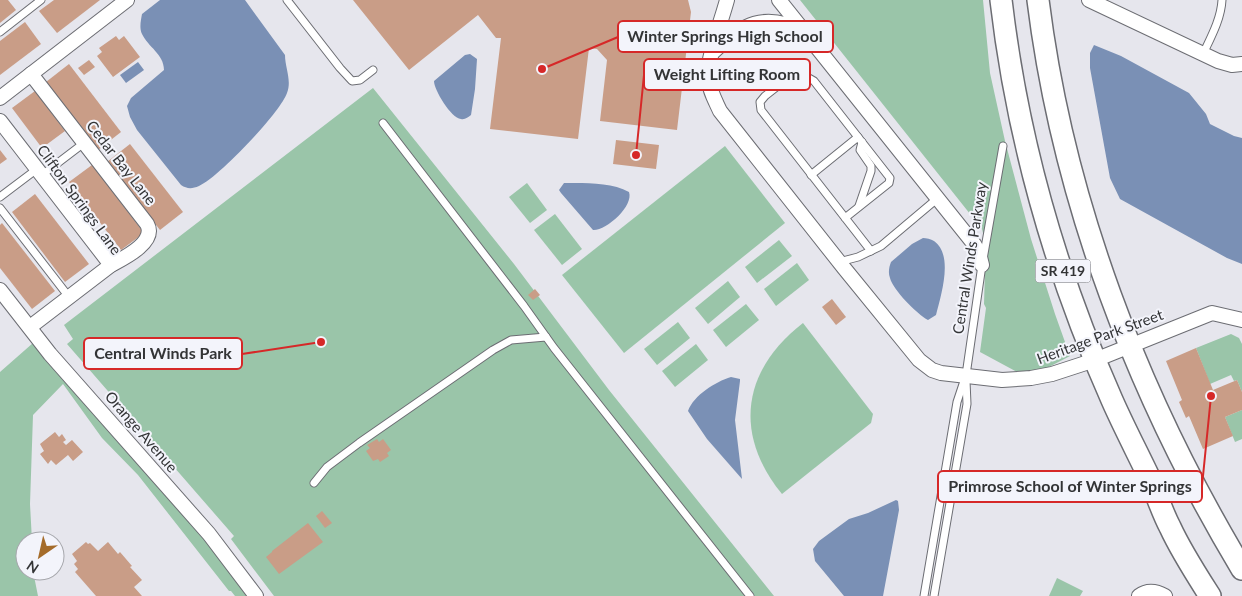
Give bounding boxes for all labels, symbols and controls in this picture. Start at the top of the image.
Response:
callout: Winter Springs High School [618,21,833,52]
text: Winter Springs High School [627,26,823,45]
callout: Weight Lifting Room [644,59,810,90]
text: Weight Lifting Room [654,64,800,83]
street label: Cedar Bay Lane [83,117,160,208]
street label: Clifton Springs Lane [34,141,126,258]
street label: Central Winds Parkway [948,180,990,335]
road number: SR 419 [1036,260,1090,282]
street label: Heritage Park Street [1034,305,1166,367]
callout: Central Winds Park [84,338,242,369]
text: Central Winds Park [94,343,232,362]
street label: Orange Avenue [102,387,182,476]
callout: Primrose School of Winter Springs [938,471,1202,502]
text: Primrose School of Winter Springs [948,476,1192,495]
north arrow [15,531,65,581]
text: N [23,557,42,577]

